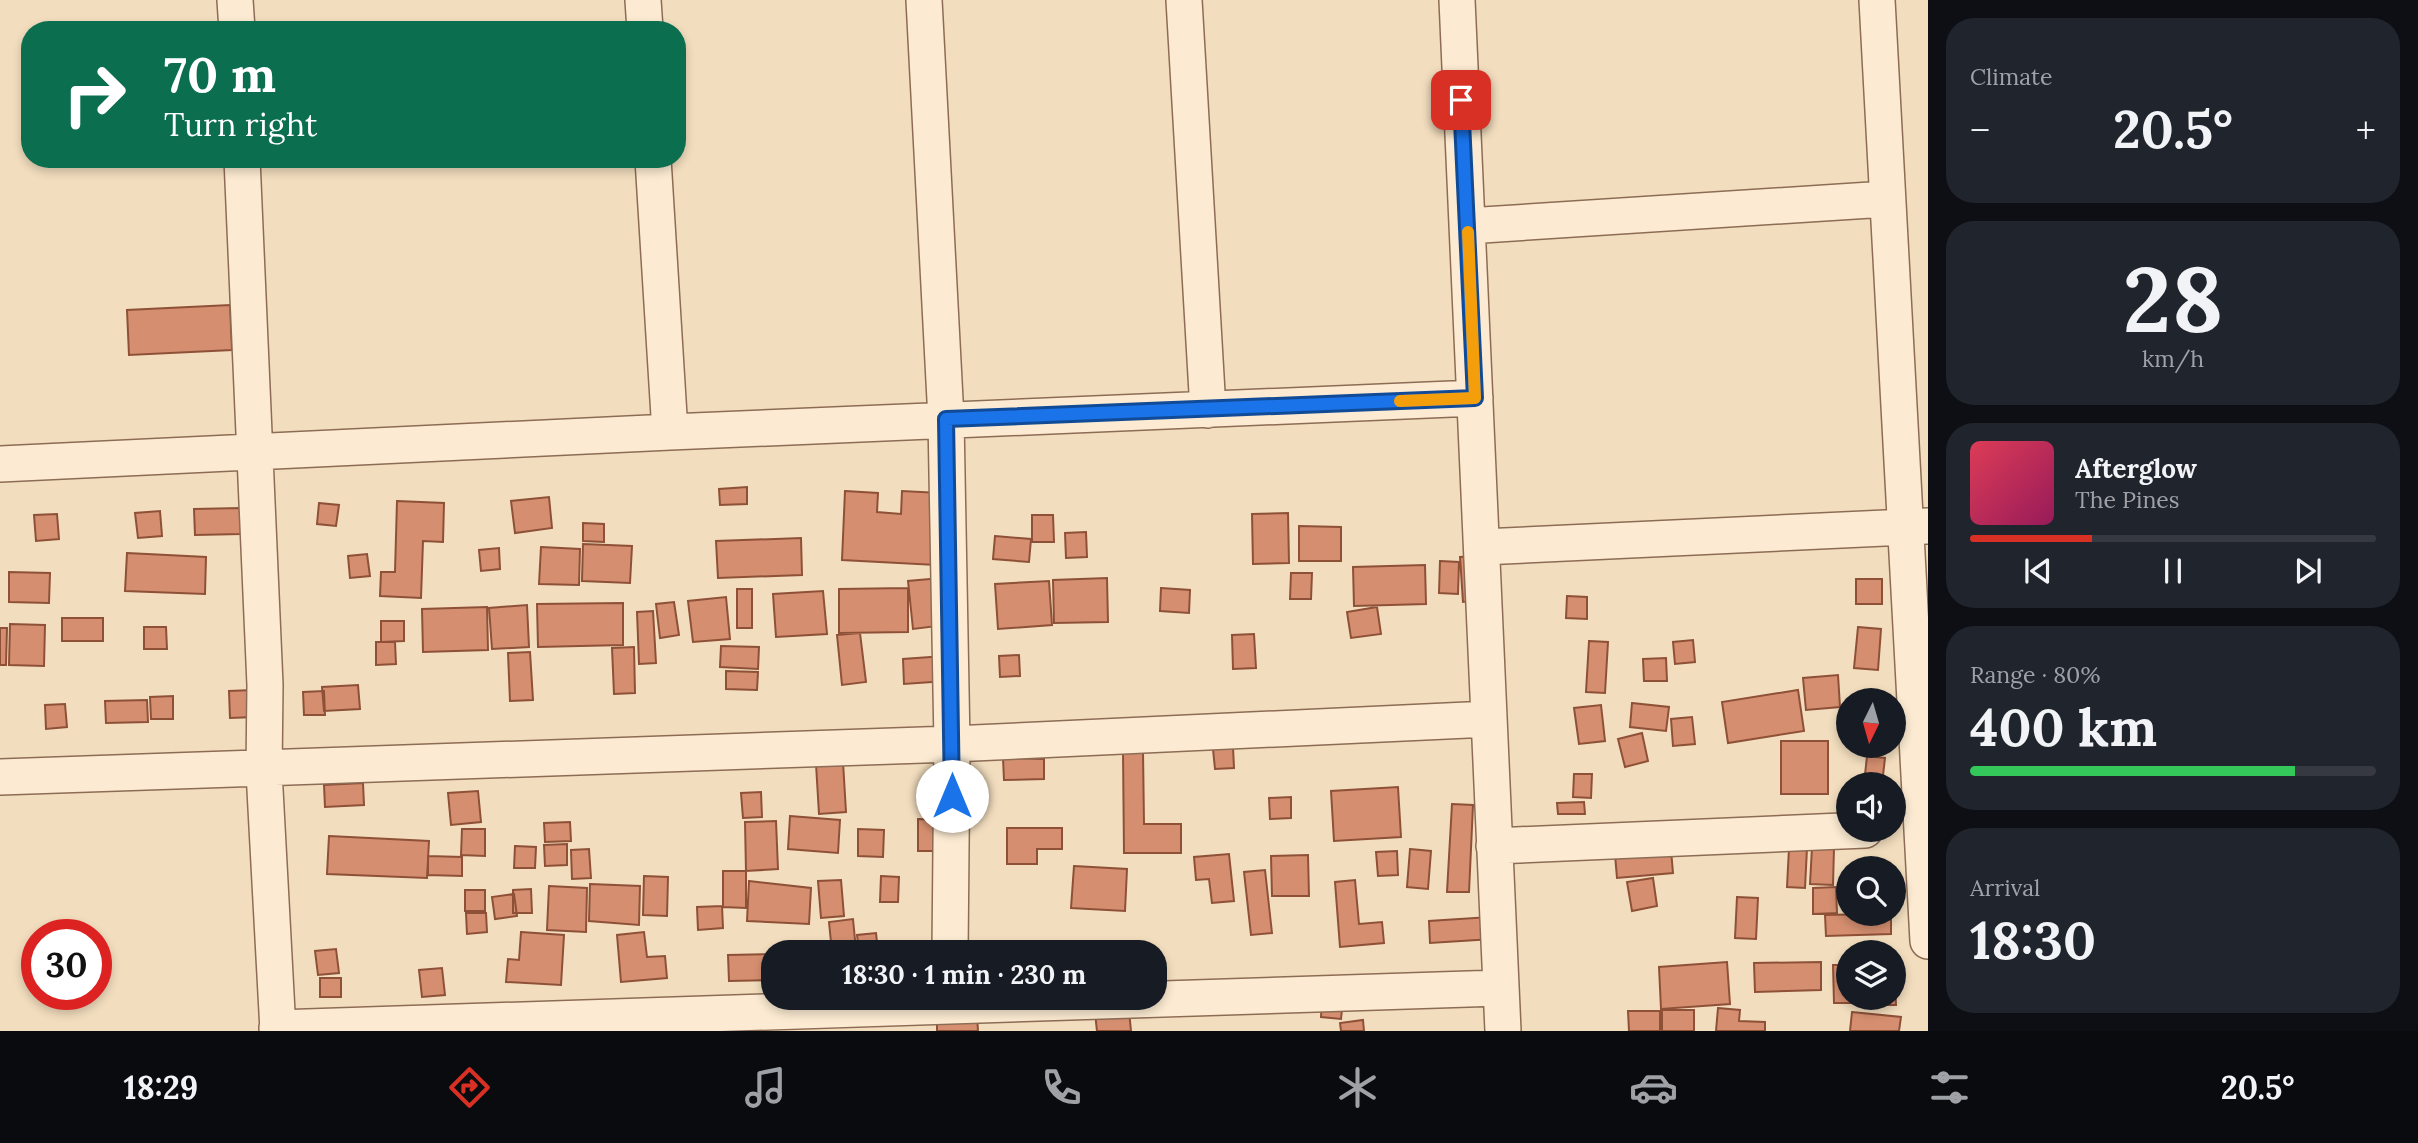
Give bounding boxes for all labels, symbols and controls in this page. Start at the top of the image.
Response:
text: 70 m [164,43,276,105]
icon: right [49,49,140,140]
text: Climate [1970,62,2052,91]
pin [1431,70,1491,130]
icon: arrive [1442,81,1480,119]
text: 20.5° [2113,96,2233,162]
text: Turn right [164,104,317,145]
text: − [1970,106,1990,154]
text: + [2356,106,2376,154]
text: 28 [2123,240,2223,357]
text: km/h [2142,344,2204,373]
text: Afterglow [2075,452,2197,485]
text: The Pines [2075,485,2180,514]
icon: previous [2019,552,2057,590]
icon: pause [2154,552,2192,590]
icon: next [2289,552,2327,590]
text: Range · 80% [1970,660,2100,689]
north arrow [1836,688,1906,758]
map controls [1836,688,1906,1010]
text: 400 km [1970,694,2157,760]
position arrow [915,759,989,833]
button: sound [1836,772,1906,842]
button: search [1836,856,1906,926]
text: Arrival [1970,873,2040,902]
text: 18:30 [1970,907,2096,973]
speed limit sign: 30 [21,919,112,1010]
button: layers [1836,940,1906,1010]
text: 18:30 · 1 min · 230 m [842,958,1086,991]
icon: directions [445,1063,494,1112]
icon: music [741,1063,790,1112]
icon: phone [1037,1063,1086,1112]
icon: climate [1333,1063,1382,1112]
icon: car [1629,1063,1678,1112]
icon: filters [1925,1063,1974,1112]
text: 18:29 [123,1067,198,1108]
text: 20.5° [2221,1067,2295,1108]

